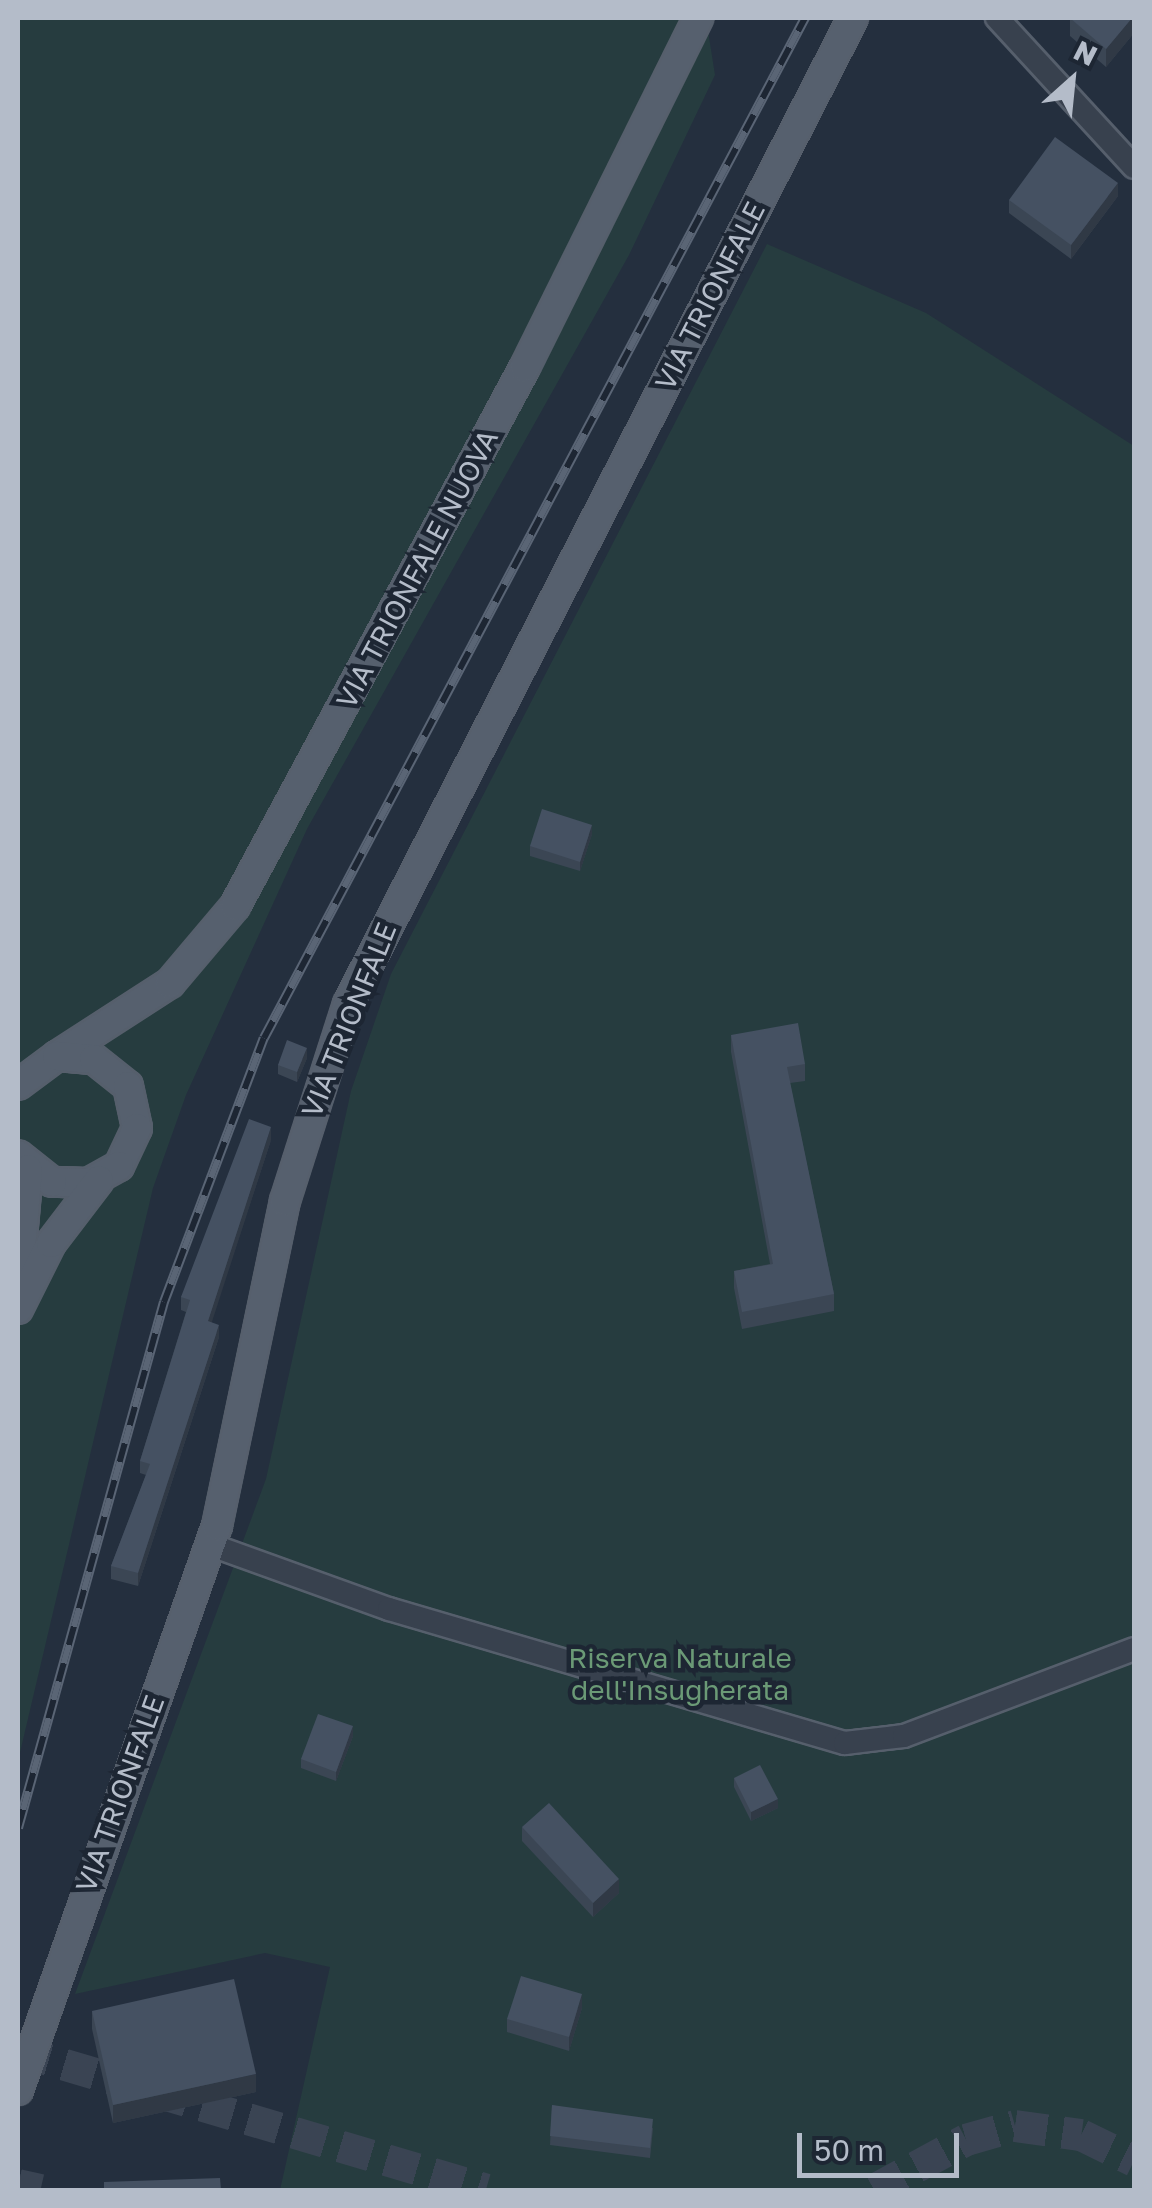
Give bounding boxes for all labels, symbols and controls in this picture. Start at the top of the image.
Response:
north arrow [1022,30,1122,130]
text: N [1069,33,1103,72]
street label: VIA TRIONFALE [648,196,772,396]
street label: VIA TRIONFALE NUOVA [329,424,505,714]
street label: VIA TRIONFALE [295,918,403,1122]
park label: Riserva Naturale dell'Insugherata [568,1641,792,1707]
street label: VIA TRIONFALE [69,1691,171,1897]
scale bar [802,2113,964,2175]
text: 50 m [814,2132,884,2168]

